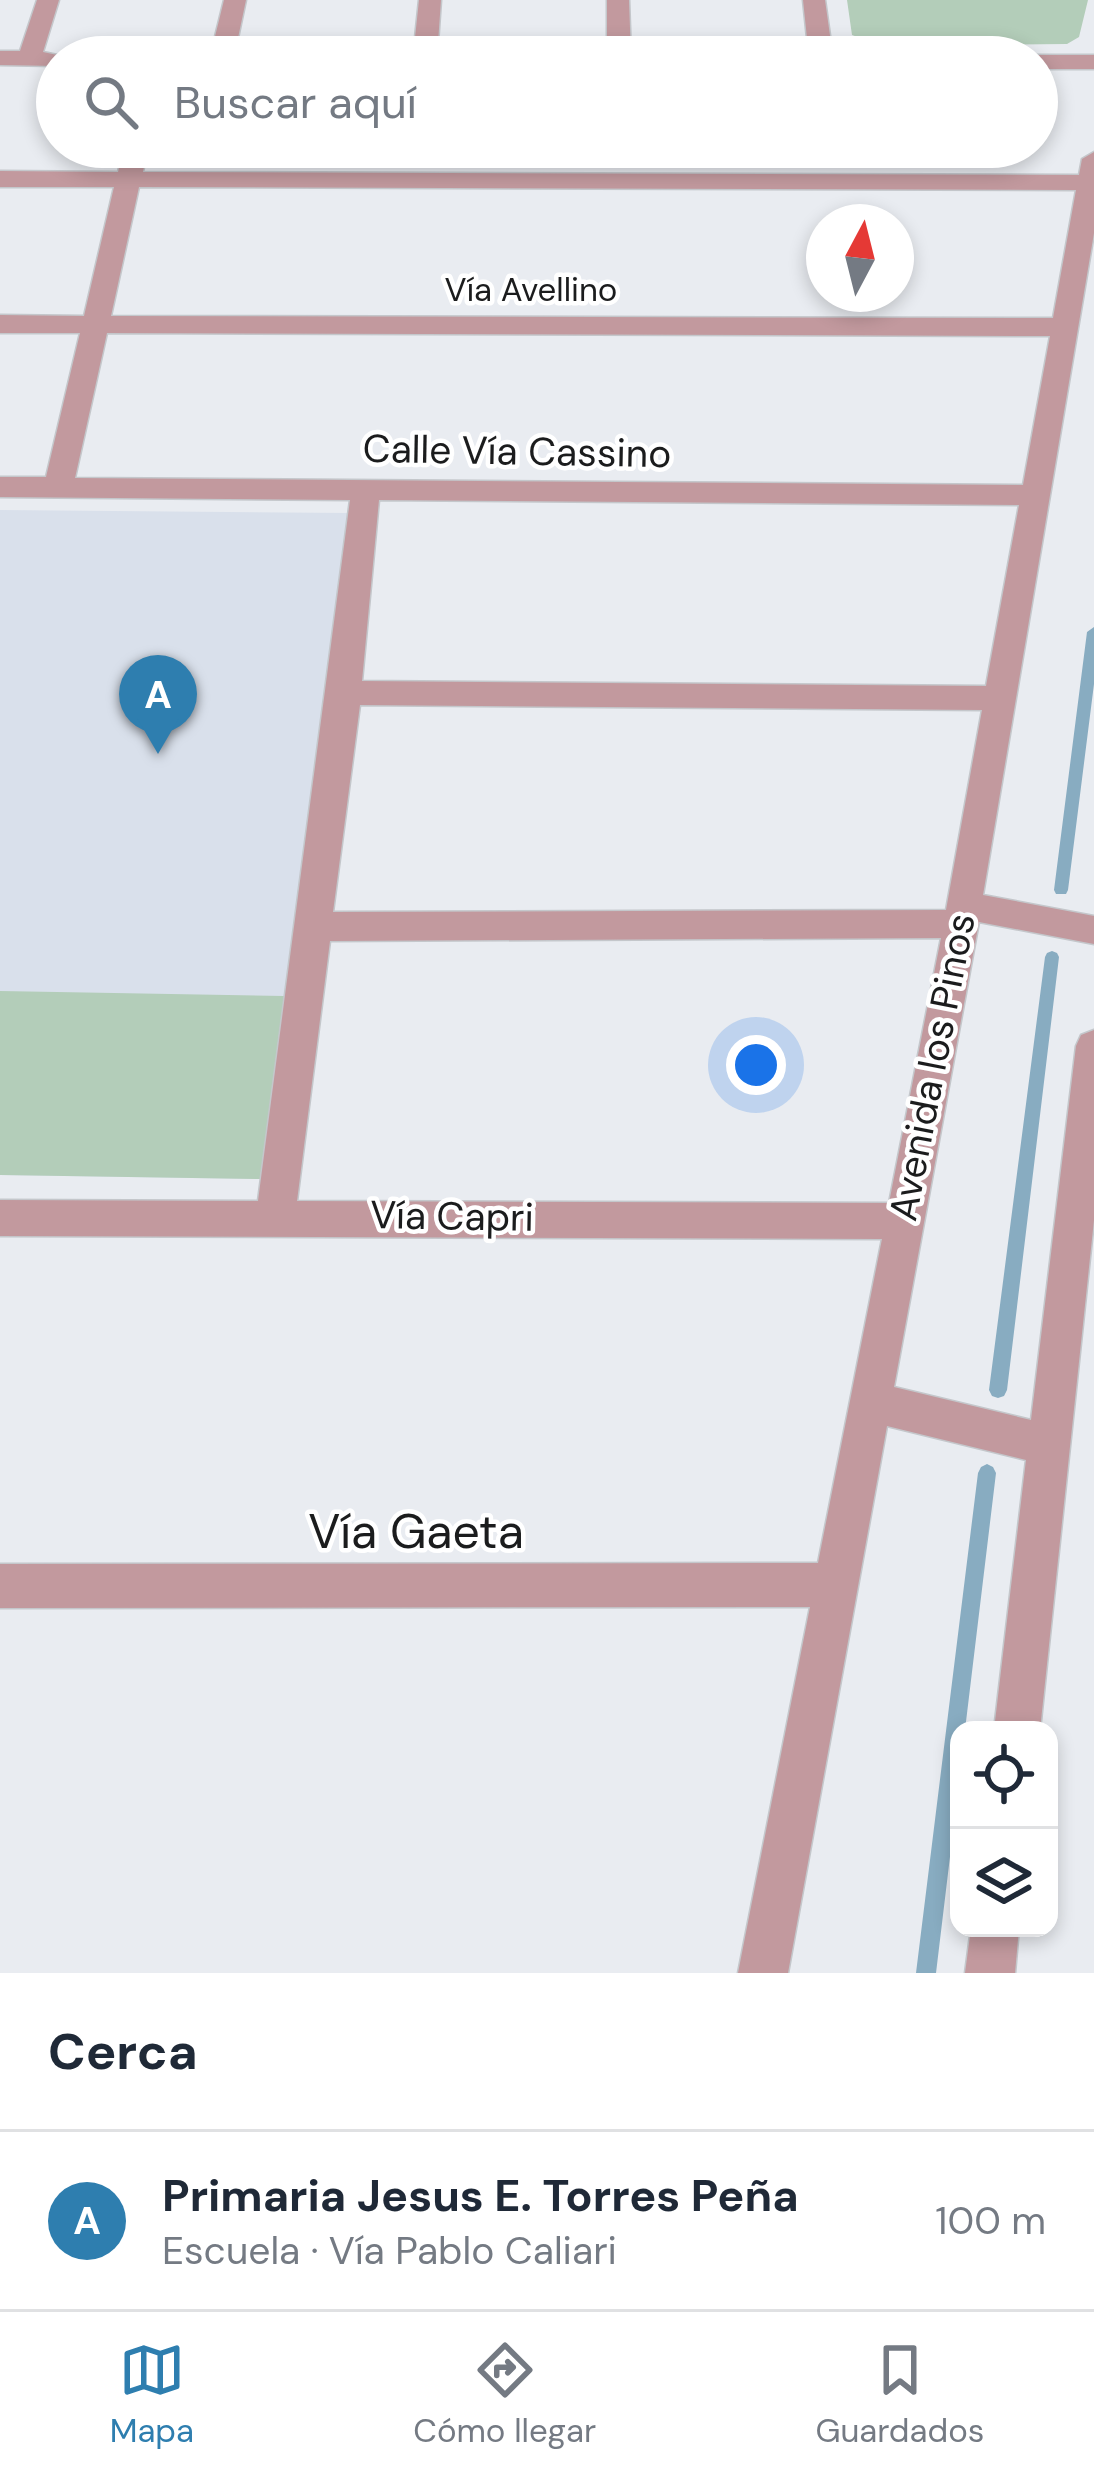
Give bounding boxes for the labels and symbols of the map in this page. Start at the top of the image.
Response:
north arrow [806,204,914,312]
street label: Vía Avellino [445,268,617,311]
street label: Calle Vía Cassino [362,423,672,479]
pin: A [119,655,197,754]
street label: Avenida los Pinos [877,909,987,1225]
your location [726,1035,786,1095]
street label: Vía Capri [370,1189,534,1243]
street label: Vía Gaeta [308,1500,524,1563]

